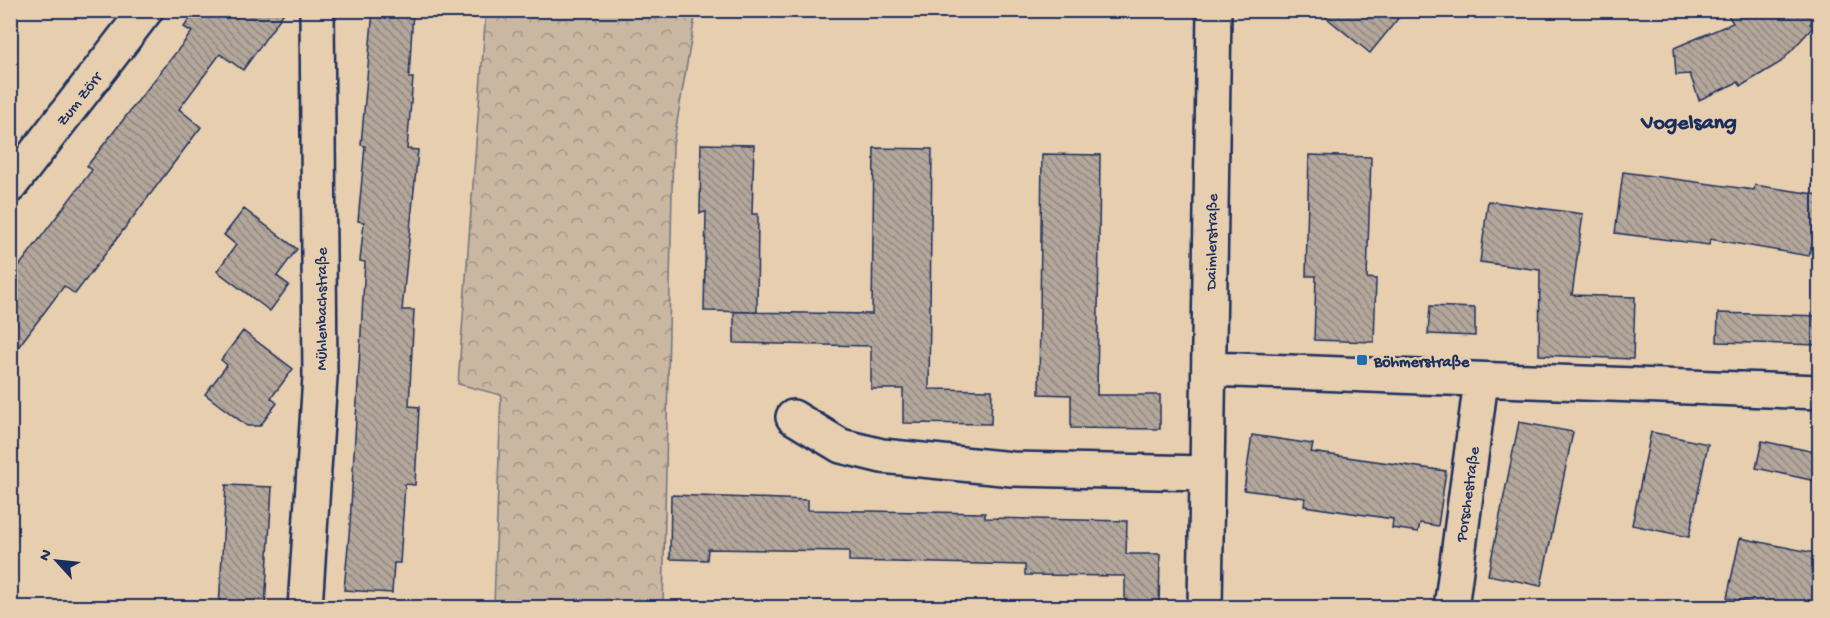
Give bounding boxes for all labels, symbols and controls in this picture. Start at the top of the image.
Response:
street label: Zum Zörr [54,68,108,131]
district label: Vogelsang [1640,111,1737,137]
street label: Daimlerstraße [1203,193,1224,291]
street label: Mühlenbachstraße [314,247,333,370]
marker: Böhmerstraße [1355,353,1369,367]
place label: Böhmerstraße [1373,354,1470,373]
street label: Porschestraße [1453,445,1486,544]
north arrow [27,531,87,591]
text: N [36,546,58,565]

